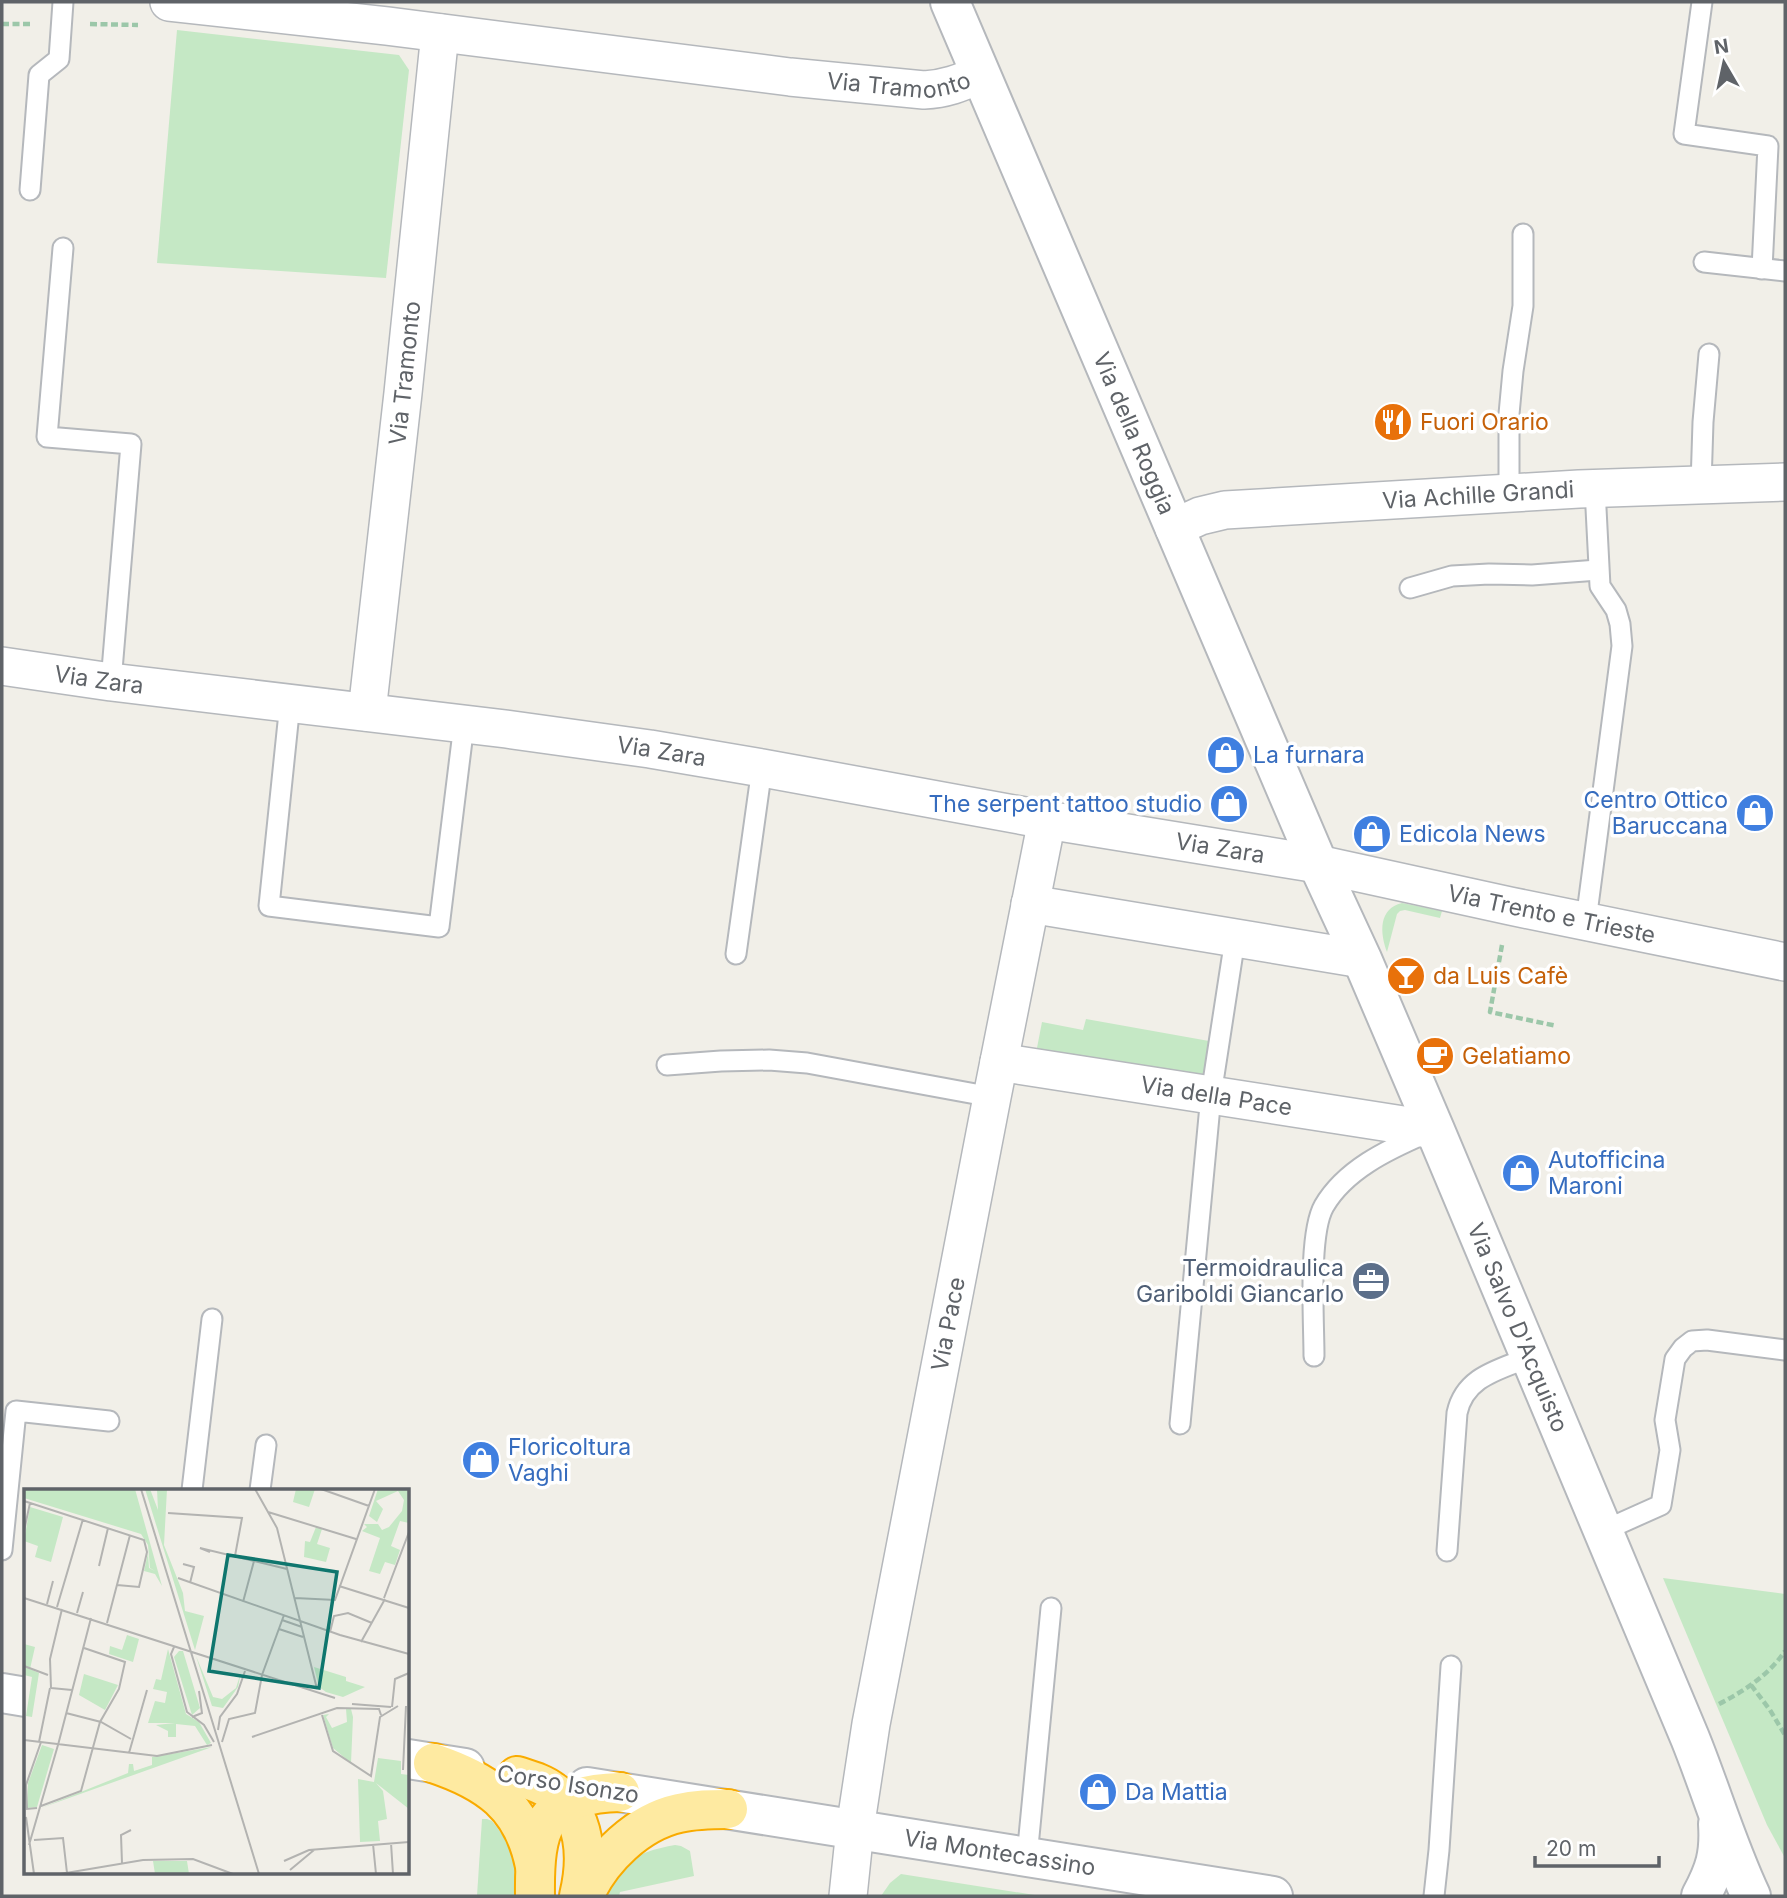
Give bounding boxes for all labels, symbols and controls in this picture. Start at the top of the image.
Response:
north arrow [1689,28,1759,98]
text: N [1712,34,1730,59]
street label: Via Tramonto [826,66,975,104]
street label: Via Tramonto [383,300,426,447]
street label: Via della Roggia [1087,348,1181,519]
restaurant icon: Fuori Orario [1372,401,1414,443]
place label: Fuori Orario [1420,408,1549,436]
street label: Via Achille Grandi [1381,475,1575,515]
street label: Via Zara [52,660,145,700]
street label: Via Zara [615,731,708,772]
shop icon: La furnara [1205,734,1247,776]
place label: La furnara [1253,741,1365,769]
shop icon: The serpent tattoo studio [1208,783,1250,825]
place label: Centro Ottico Baruccana [1584,786,1728,840]
place label: The serpent tattoo studio [928,790,1202,818]
shop icon: Centro Ottico Baruccana [1734,792,1776,834]
shop icon: Edicola News [1351,813,1393,855]
place label: Edicola News [1399,820,1546,848]
street label: Via Zara [1174,827,1267,869]
street label: Via Trento e Trieste [1445,879,1658,949]
bar icon: da Luis Cafè [1385,955,1427,997]
place label: da Luis Cafè [1433,962,1568,990]
cafe icon: Gelatiamo [1414,1035,1456,1077]
place label: Gelatiamo [1462,1042,1571,1070]
street label: Via della Pace [1139,1070,1294,1122]
place label: Autofficina Maroni [1548,1146,1665,1200]
shop icon: Autofficina Maroni [1500,1152,1542,1194]
street label: Via Salvo D'Acquisto [1462,1219,1574,1436]
place label: Termoidraulica Gariboldi Giancarlo [1136,1254,1344,1308]
office icon: Termoidraulica Gariboldi Giancarlo [1350,1260,1392,1302]
street label: Via Pace [925,1275,971,1373]
place label: Floricoltura Vaghi [508,1433,631,1487]
shop icon: Floricoltura Vaghi [460,1439,502,1481]
inset map [24,1489,410,1874]
street label: Corso Isonzo [495,1759,641,1809]
shop icon: Da Mattia [1077,1771,1119,1813]
place label: Da Mattia [1125,1778,1228,1806]
street label: Via Montecassino [902,1824,1097,1882]
scale bar [1535,1825,1659,1869]
text: 20 m [1546,1836,1596,1861]

